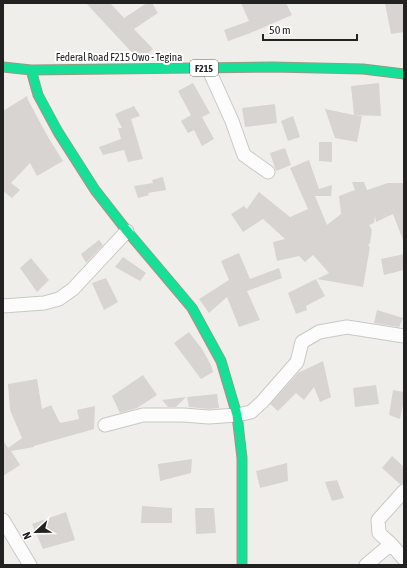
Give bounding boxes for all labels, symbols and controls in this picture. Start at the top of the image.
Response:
scale bar [263,16,357,42]
text: 50 m [269,23,291,37]
street label: Federal Road F215 Owo - Tegina [56,51,182,63]
road number: F215 [190,60,218,76]
north arrow [16,512,56,552]
text: N [20,530,34,541]

